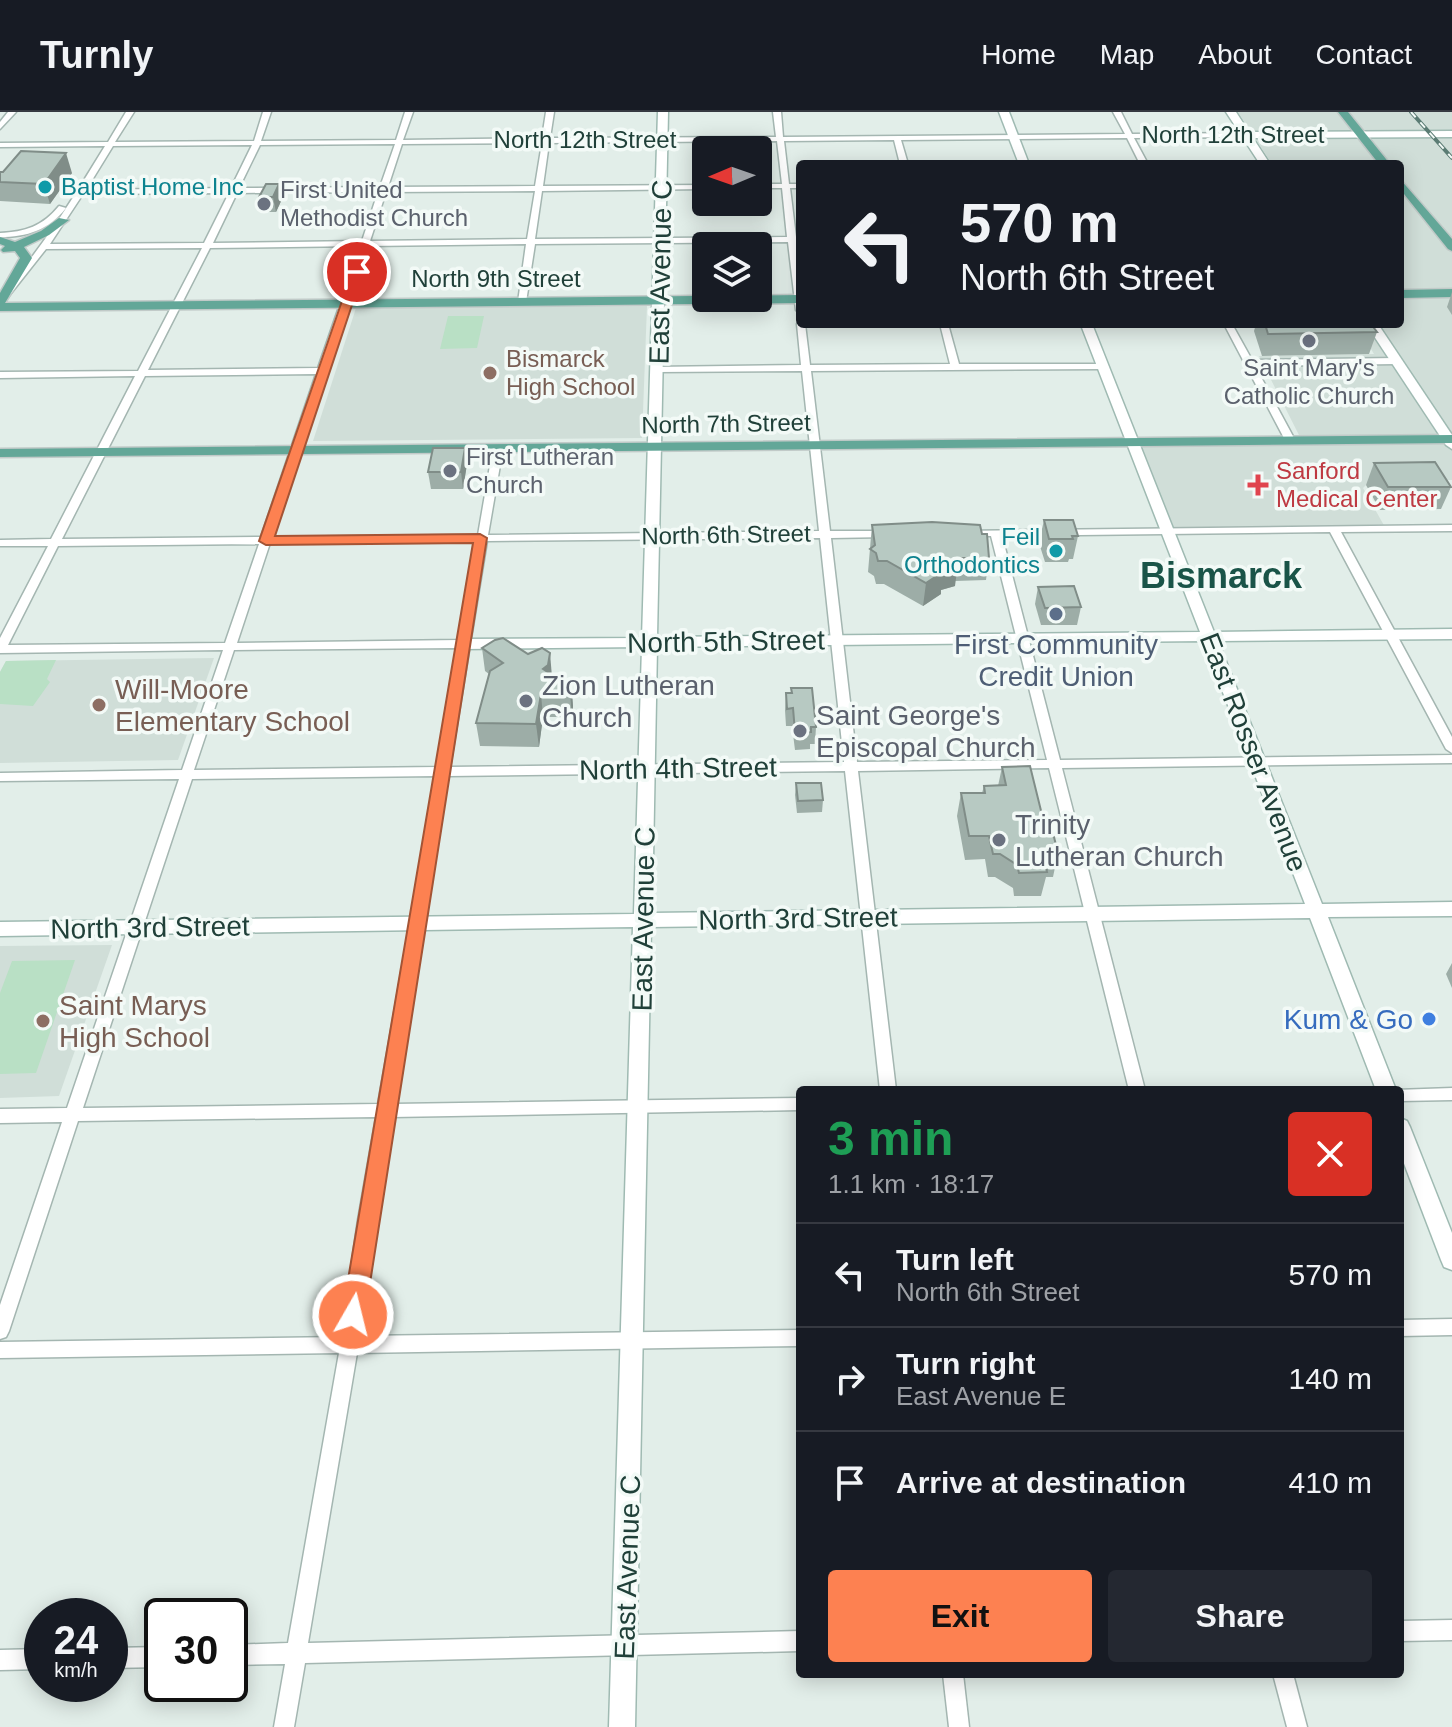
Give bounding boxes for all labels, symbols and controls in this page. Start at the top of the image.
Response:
text: Turnly [40,34,153,76]
text: Home [981,39,1056,70]
text: Map [1100,39,1154,70]
text: About [1198,39,1272,70]
text: Contact [1316,39,1412,70]
street label: North 12th Street [1142,121,1325,148]
street label: North 12th Street [494,126,677,153]
north arrow [692,136,772,216]
map controls [692,136,772,312]
place label: Baptist Home Inc [61,173,244,200]
place label: First United Methodist Church [280,176,468,231]
marker: Baptist Home Inc [36,178,54,196]
street label: East Avenue C [643,179,678,365]
text: 570 m [960,191,1119,254]
icon: left [828,192,932,296]
marker: First United Methodist Church [255,195,273,213]
button: layers [692,232,772,312]
pin [323,238,391,306]
icon: arrive [335,250,379,294]
text: North 6th Street [960,257,1214,298]
street label: North 9th Street [411,265,581,292]
marker: Saint Mary's Catholic Church [1300,332,1318,350]
place label: Bismarck High School [506,345,635,400]
place label: Saint Mary's Catholic Church [1224,354,1394,409]
marker: Bismarck High School [481,364,499,382]
street label: North 7th Street [641,409,811,438]
place label: First Lutheran Church [466,443,614,498]
place label: Sanford Medical Center [1276,457,1437,512]
marker: First Lutheran Church [441,462,459,480]
marker: Sanford Medical Center [1247,474,1269,496]
street label: North 6th Street [641,520,811,549]
place label: Feil Orthodontics [904,523,1040,578]
marker: Feil Orthodontics [1047,542,1065,560]
district label: Bismarck [1140,555,1303,596]
marker: First Community Credit Union [1047,605,1065,623]
street label: North 5th Street [627,624,825,659]
street label: East Rosser Avenue [1194,628,1313,876]
place label: First Community Credit Union [954,629,1158,692]
place label: Zion Lutheran Church [542,670,715,733]
place label: Will-Moore Elementary School [115,674,350,737]
marker: Zion Lutheran Church [517,692,535,710]
marker: Will-Moore Elementary School [90,696,108,714]
place label: Saint George's Episcopal Church [816,700,1035,763]
marker: Saint George's Episcopal Church [791,722,809,740]
street label: North 4th Street [579,751,777,786]
place label: Trinity Lutheran Church [1015,809,1224,872]
street label: East Avenue C [626,826,661,1012]
marker: Trinity Lutheran Church [990,831,1008,849]
street label: North 3rd Street [698,901,898,936]
street label: North 3rd Street [50,910,250,945]
place label: Saint Marys High School [59,990,210,1053]
place label: Kum & Go [1284,1004,1413,1035]
marker: Kum & Go [1420,1010,1438,1028]
marker: Saint Marys High School [34,1012,52,1030]
text: 3 min [828,1112,953,1165]
button: close [1288,1112,1372,1196]
text: 1.1 km · 18:17 [828,1169,994,1199]
text: Turn left [896,1243,1014,1276]
icon: left [828,1253,872,1297]
text: 570 m [1289,1258,1372,1291]
position arrow [311,1273,395,1357]
text: North 6th Street [896,1277,1080,1307]
text: Turn right [896,1347,1035,1380]
icon: right [828,1357,872,1401]
text: 140 m [1289,1362,1372,1395]
text: East Avenue E [896,1381,1066,1411]
icon: arrive [828,1461,872,1505]
text: Arrive at destination [896,1466,1186,1499]
text: 410 m [1289,1466,1372,1499]
street label: East Avenue C [609,1474,646,1660]
button: Exit [828,1570,1092,1662]
button: Share [1108,1570,1372,1662]
speed limit sign: 30 [144,1598,248,1702]
text: 24 [54,1618,98,1662]
text: km/h [54,1659,98,1681]

